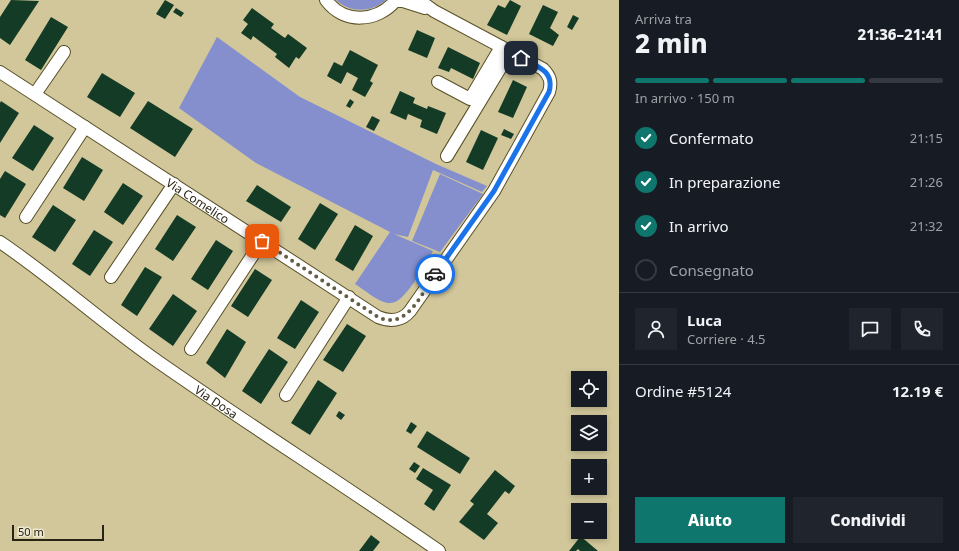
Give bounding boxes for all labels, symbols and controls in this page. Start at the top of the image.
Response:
text: Arriva tra [635,10,692,28]
text: 21:36–21:41 [858,24,943,44]
text: 2 min [635,25,708,61]
pin [504,41,538,75]
icon: home [510,47,532,69]
text: In arrivo · 150 m [635,89,735,107]
icon: check [635,127,657,149]
text: Confermato [669,128,754,148]
text: 21:15 [910,129,943,147]
icon: check [635,171,657,193]
text: In preparazione [669,172,781,192]
text: 21:26 [910,173,943,191]
street label: Via Comelico [163,174,233,227]
icon: check [635,215,657,237]
text: In arrivo [669,216,729,236]
text: 21:32 [910,217,943,235]
pin [245,224,279,258]
icon: bag [251,230,273,252]
courier [415,254,455,294]
text: Consegnato [669,260,754,280]
icon: car [424,263,446,285]
button: person [635,308,677,350]
button: chat [849,308,891,350]
button: phone [901,308,943,350]
text: Luca [687,310,722,330]
text: Corriere · 4.5 [687,330,766,348]
map controls [571,371,607,539]
button: locate [571,371,607,407]
street label: Via Dosa [191,381,241,422]
text: Ordine #5124 [635,381,731,401]
text: 12.19 € [892,381,943,401]
button: layers [571,415,607,451]
button: + [571,459,607,495]
button: Aiuto [635,497,785,543]
button: Condividi [793,497,943,543]
button: − [571,503,607,539]
scale bar [12,523,104,542]
text: 50 m [18,524,44,539]

